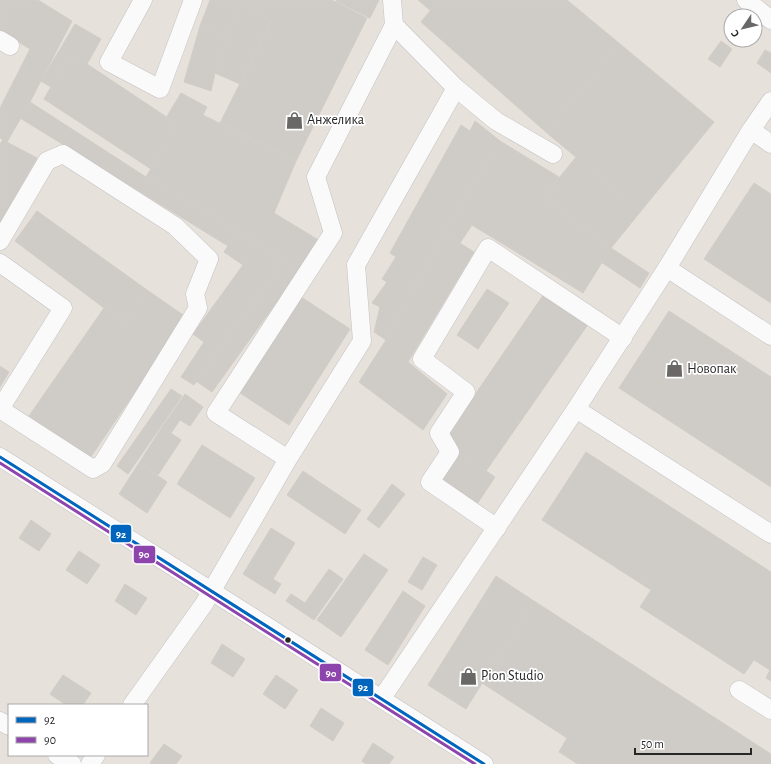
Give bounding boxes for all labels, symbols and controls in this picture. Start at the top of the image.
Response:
north arrow [723,8,763,48]
text: С [729,28,741,39]
shop icon: Анжелика [284,110,304,130]
place label: Анжелика [307,113,365,127]
shop icon: Новопак [664,359,684,379]
place label: Новопак [687,362,737,376]
line badge: 92 [110,524,132,543]
text: 92 [116,529,126,540]
line badge: 90 [133,545,156,564]
text: 90 [138,549,150,560]
unlabelled marker [283,635,293,645]
line badge: 90 [319,663,342,682]
shop icon: Pion Studio [458,666,478,686]
text: 90 [325,668,337,679]
place label: Pion Studio [481,669,544,683]
line badge: 92 [352,678,374,697]
text: 92 [358,682,368,693]
legend [8,704,148,756]
text: 92 [44,714,56,726]
scale bar [635,730,751,756]
text: 90 [44,734,56,746]
text: 50 m [641,738,664,750]

